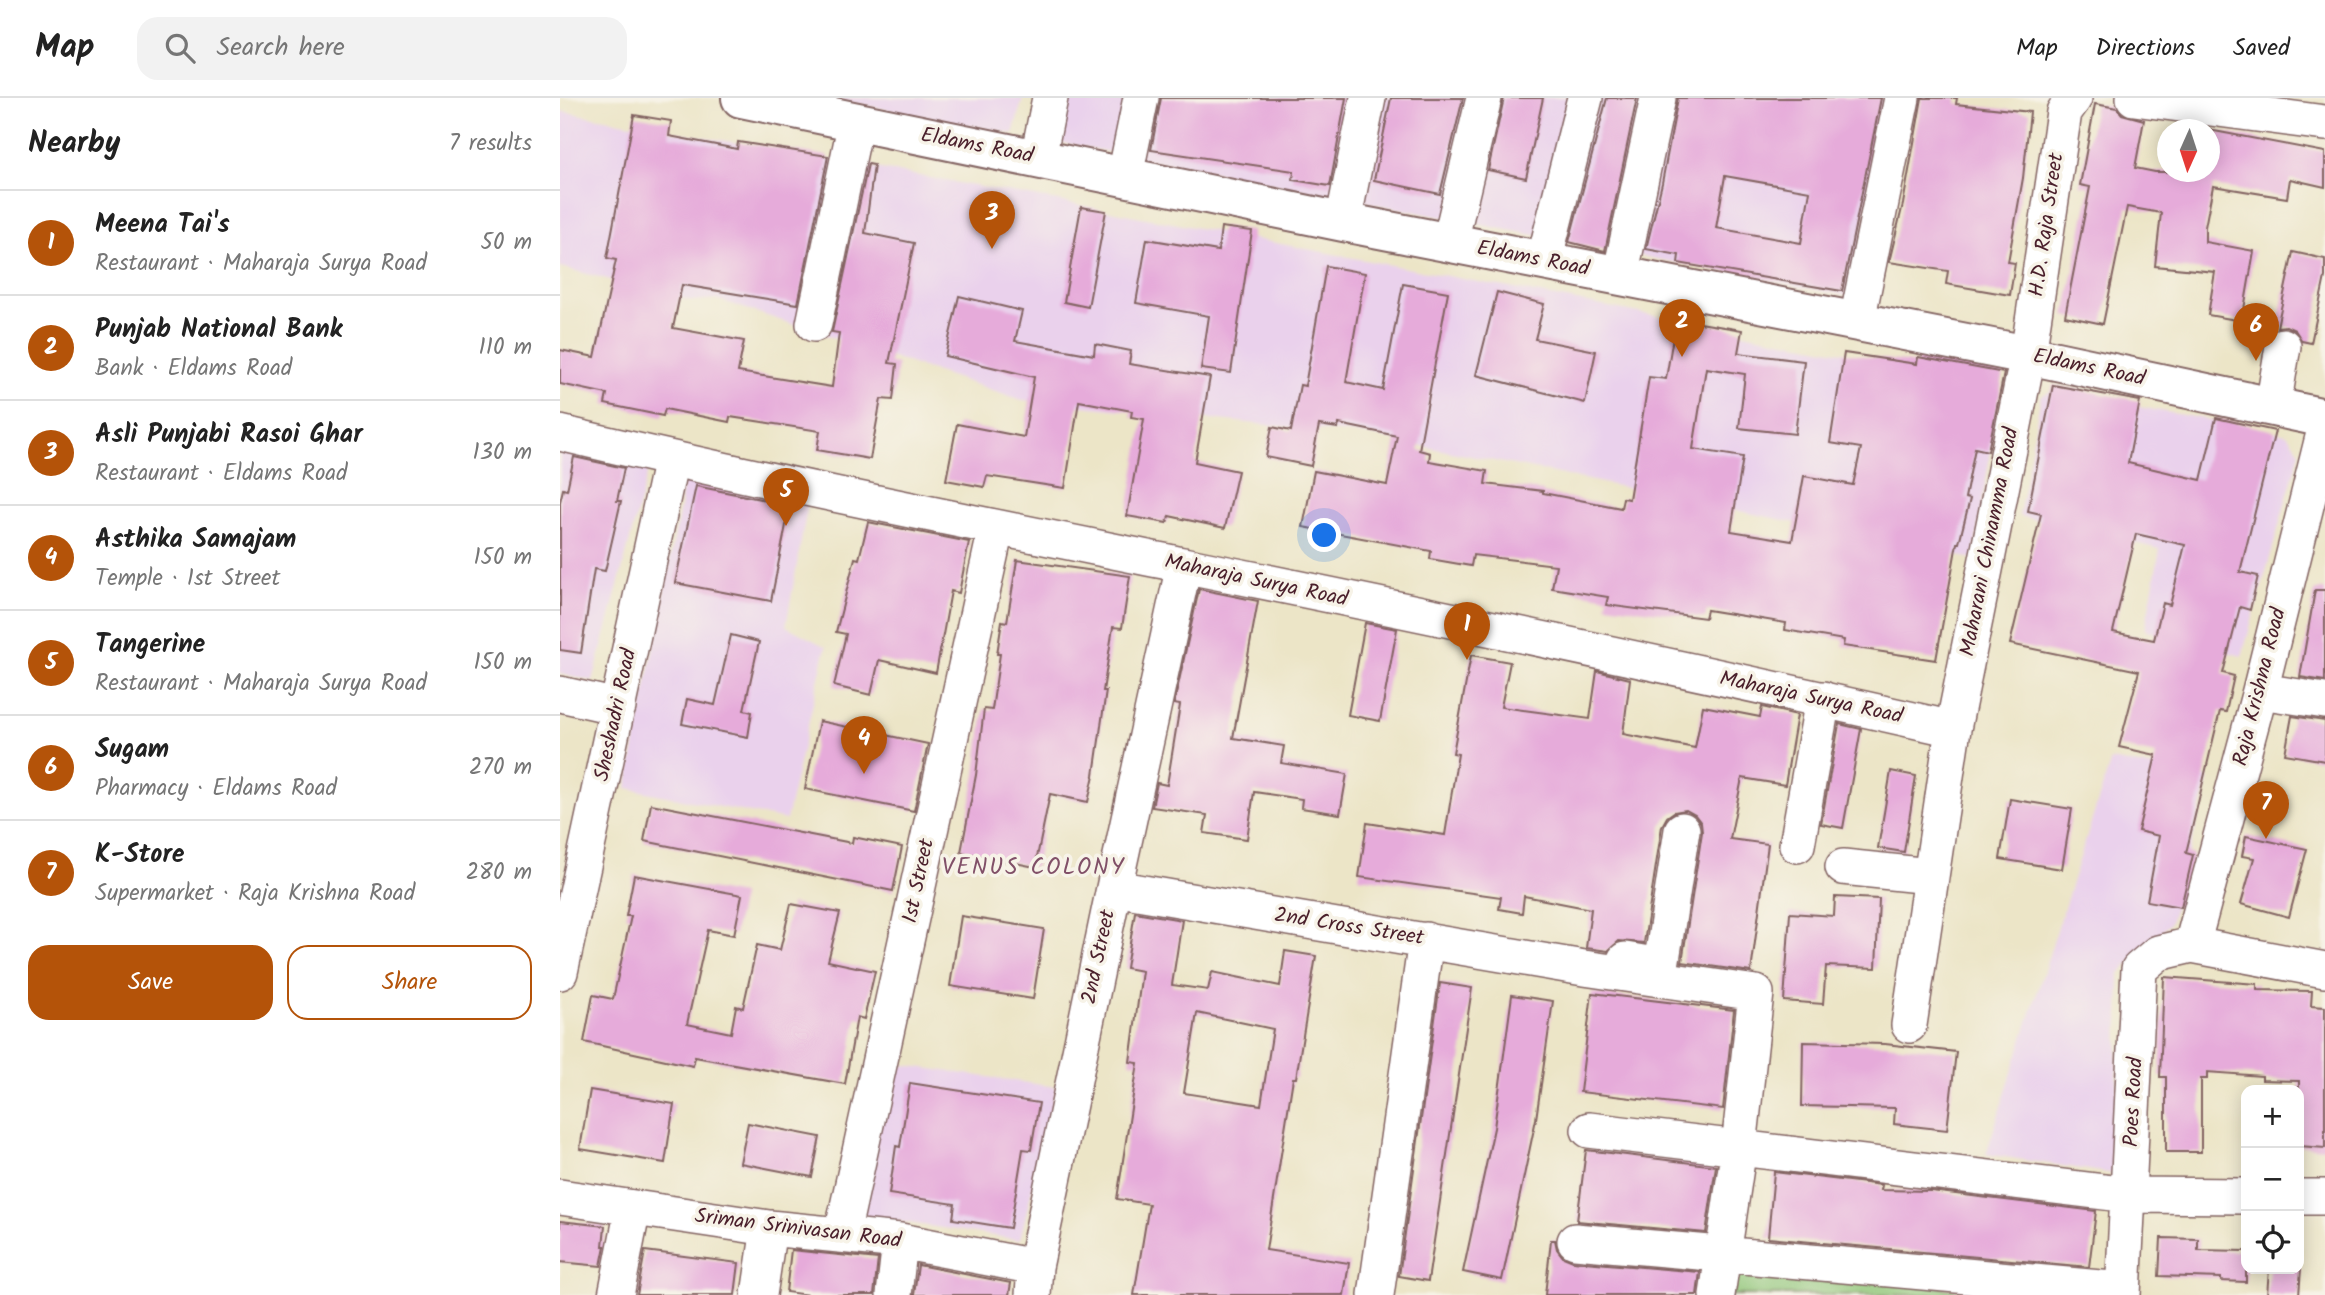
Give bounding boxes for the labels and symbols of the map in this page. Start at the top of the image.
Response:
street label: Eldams Road [918,119,1037,173]
north arrow [2157,119,2220,182]
street label: H.D. Raja Street [2021,150,2074,299]
pin: 3 [969,191,1015,249]
street label: Eldams Road [1474,232,1593,286]
pin: 2 [1659,299,1705,357]
pin: 6 [2233,303,2279,361]
street label: Eldams Road [2030,340,2149,396]
street label: Maharani Chinamma Road [1952,424,2028,659]
pin: 5 [763,468,809,526]
your location [1307,518,1341,552]
street label: Maharaja Surya Road [1161,545,1351,617]
pin: 1 [1444,602,1490,660]
street label: Raja Krishna Road [2224,604,2296,770]
street label: Sheshadri Road [586,645,646,784]
street label: Maharaja Surya Road [1716,662,1906,734]
pin: 4 [841,716,887,774]
pin: 7 [2243,781,2289,839]
street label: 1st Street [894,835,944,926]
district label: VENUS COLONY [942,850,1126,886]
street label: 2nd Cross Street [1272,899,1427,955]
street label: 2nd Street [1073,906,1125,1007]
street label: Poes Road [2115,1056,2153,1148]
street label: Sriman Srinivasan Road [693,1200,904,1258]

